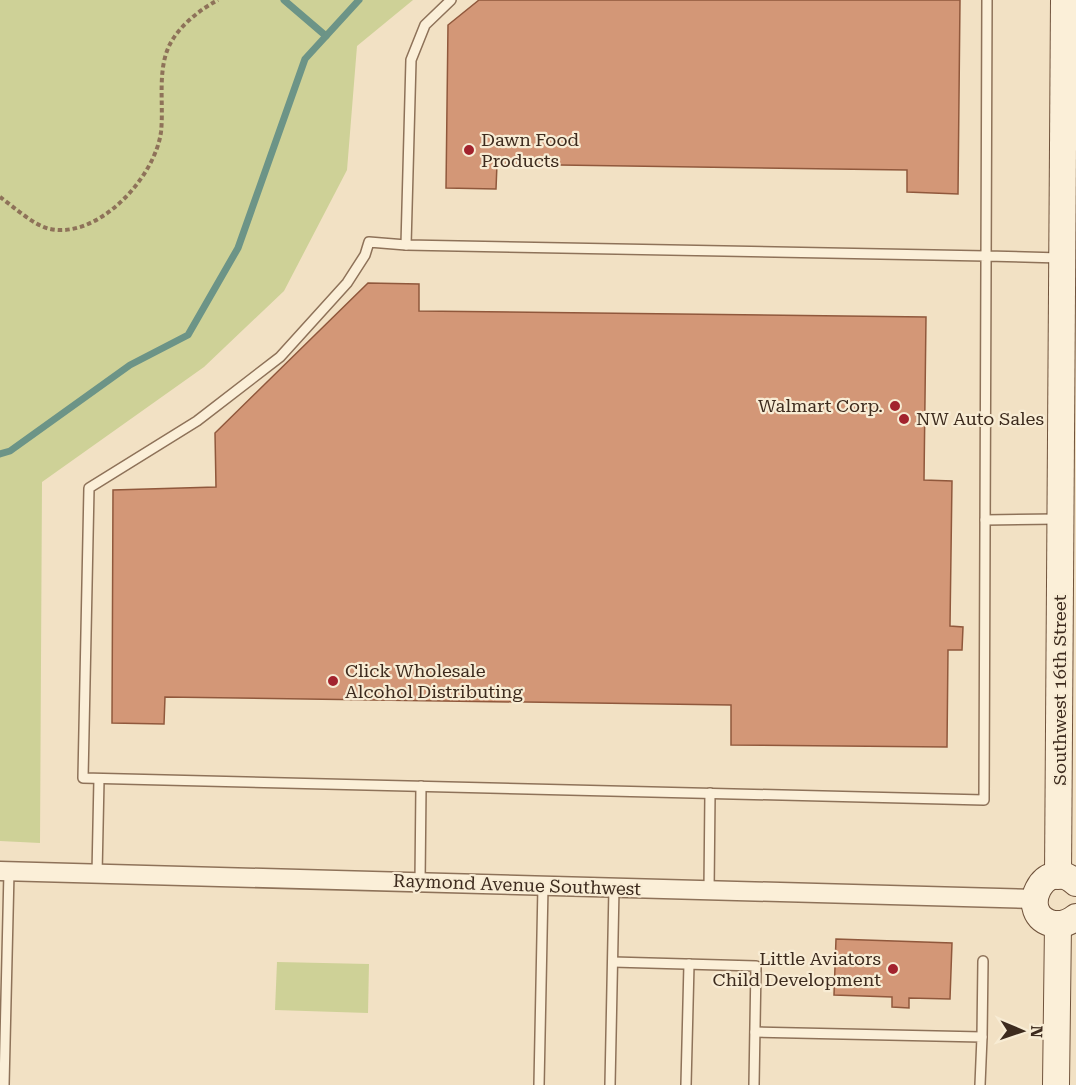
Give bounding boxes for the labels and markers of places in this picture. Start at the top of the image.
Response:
place label: Dawn Food Products [481,129,579,171]
marker: Dawn Food Products [462,143,476,157]
place label: Walmart Corp. [758,395,883,416]
marker: Walmart Corp. [888,399,902,413]
place label: NW Auto Sales [916,408,1044,429]
marker: NW Auto Sales [897,412,911,426]
place label: Click Wholesale Alcohol Distributing [345,660,523,702]
marker: Click Wholesale Alcohol Distributing [326,674,340,688]
place label: Little Aviators Child Development [713,948,881,990]
marker: Little Aviators Child Development [886,962,900,976]

